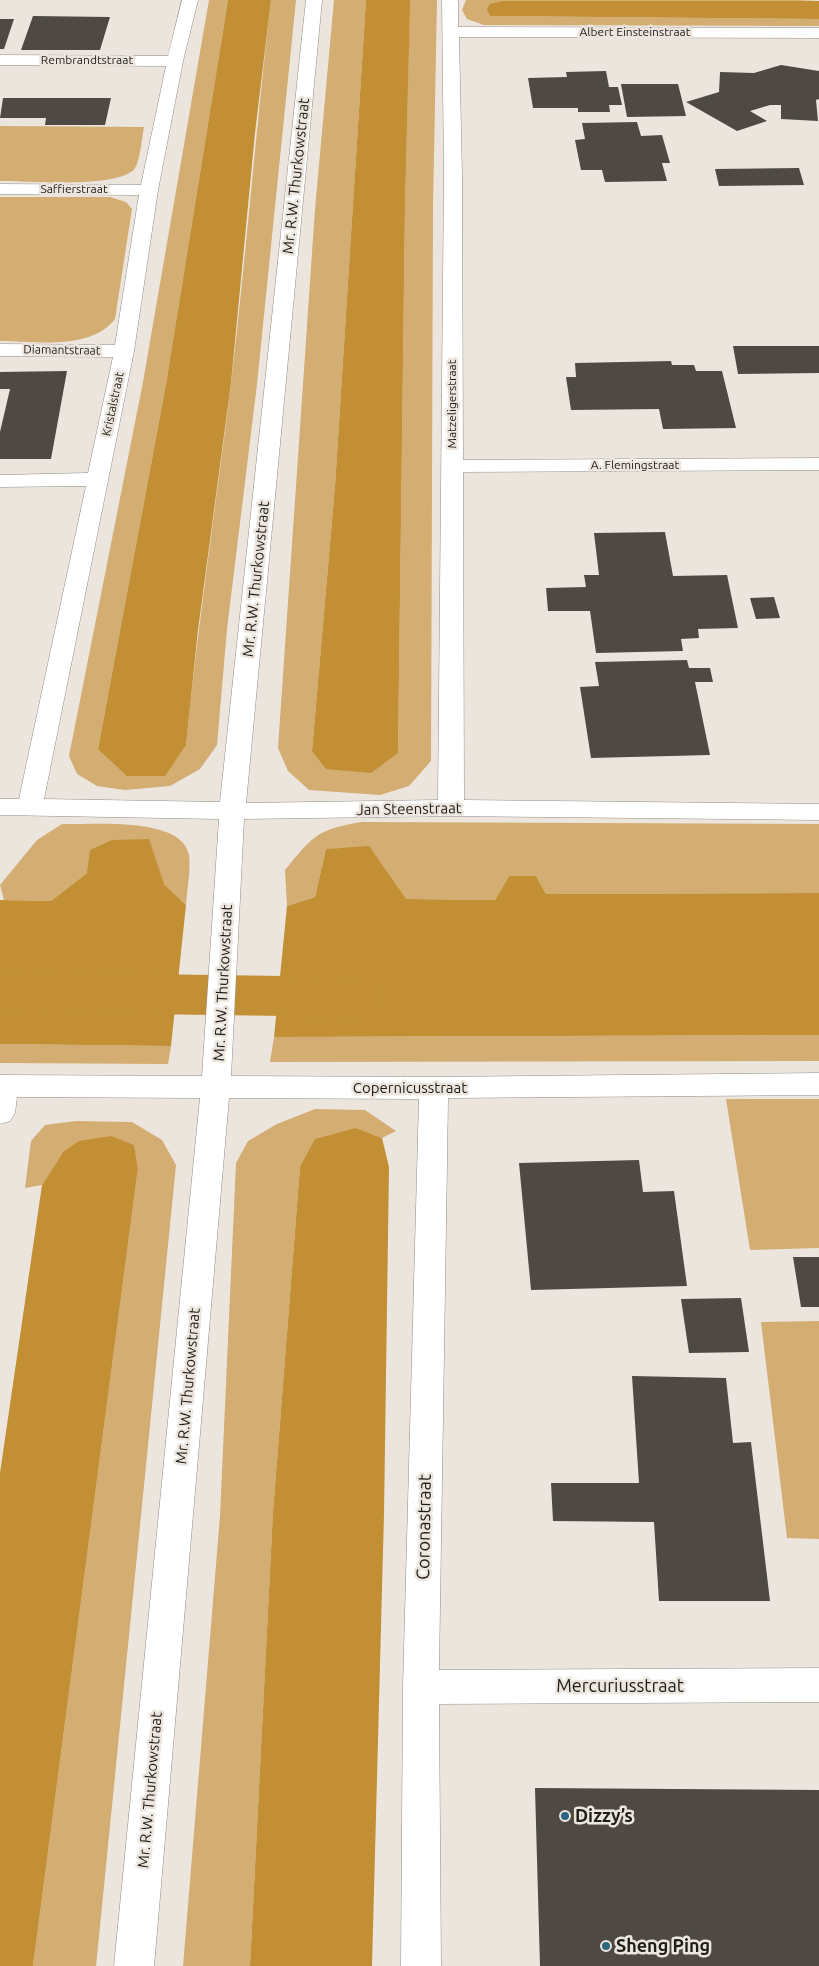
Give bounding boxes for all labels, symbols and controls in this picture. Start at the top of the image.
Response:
street label: Albert Einsteinstraat [580,25,690,39]
street label: Rembrandtstraat [41,53,133,67]
street label: Mr. R.W. Thurkowstraat [279,97,313,255]
street label: Saffierstraat [40,182,108,196]
street label: Diamantstraat [23,342,101,358]
street label: Matzeligerstraat [445,360,459,448]
street label: Kristalstraat [99,370,127,438]
street label: A. Flemingstraat [591,458,679,472]
street label: Mr. R.W. Thurkowstraat [239,500,273,658]
street label: Jan Steenstraat [356,799,462,819]
street label: Mr. R.W. Thurkowstraat [210,904,236,1062]
street label: Copernicusstraat [353,1079,467,1097]
street label: Mr. R.W. Thurkowstraat [172,1307,204,1465]
street label: Coronastraat [412,1474,436,1580]
street label: Mercuriusstraat [556,1675,684,1697]
street label: Mr. R.W. Thurkowstraat [134,1711,166,1869]
place label: Dizzy’s [575,1805,633,1827]
marker: Dizzy’s [559,1810,571,1822]
place label: Sheng Ping [616,1935,710,1957]
marker: Sheng Ping [600,1940,612,1952]

